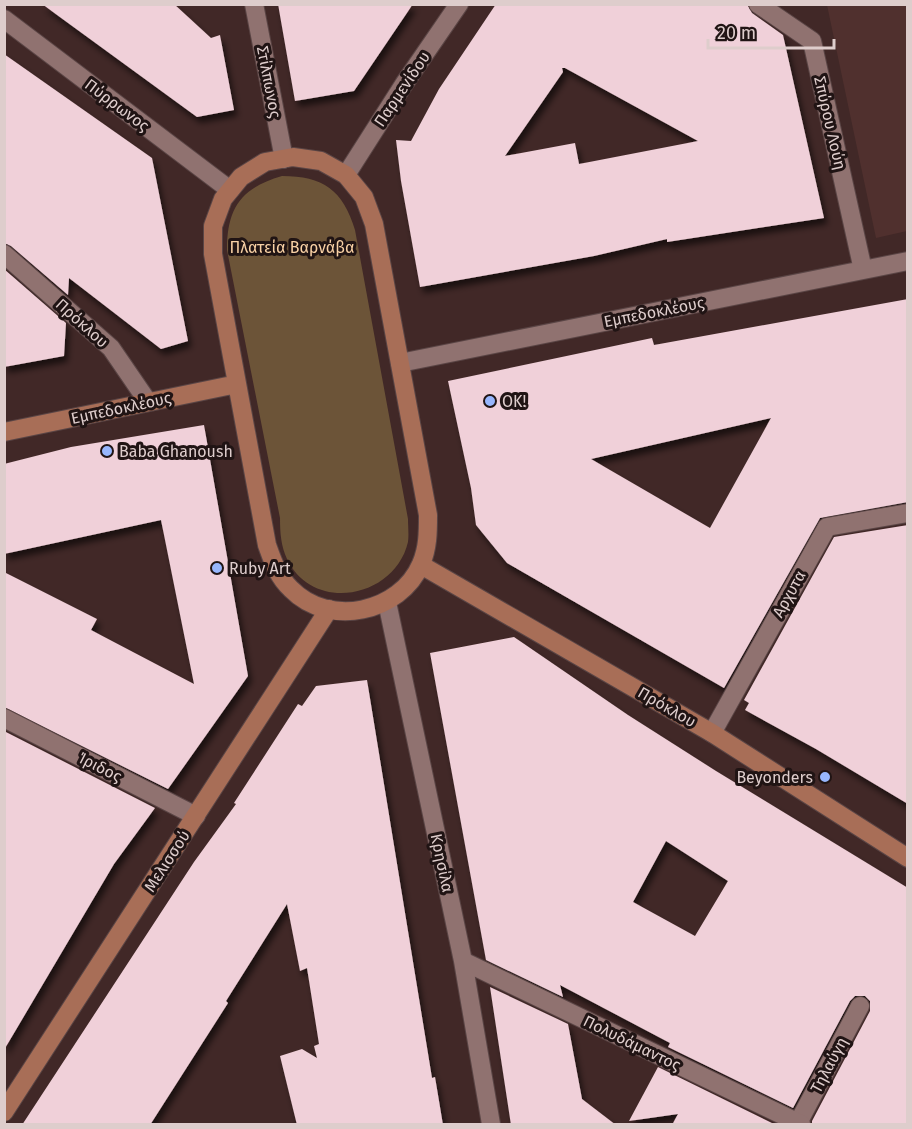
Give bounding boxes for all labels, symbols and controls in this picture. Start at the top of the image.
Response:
scale bar [708,12,834,50]
text: 20 m [717,22,756,44]
street label: Στίλπωνος [253,44,285,120]
street label: Παρμενίδου [370,48,434,130]
street label: Σπύρου Λούη [810,74,850,172]
street label: Πύρρωνος [81,75,153,136]
park label: Πλατεία Βαρνάβα [230,238,354,257]
street label: Εμπεδοκλέους [602,293,706,331]
street label: Πρόκλου [52,295,112,351]
street label: Εμπεδοκλέους [69,388,173,428]
place label: OK! [502,392,526,411]
marker: OK! [483,394,497,408]
place label: Baba Ghanoush [119,442,233,461]
marker: Baba Ghanoush [100,444,114,458]
place label: Ruby Art [229,559,291,578]
marker: Ruby Art [210,561,224,575]
street label: Αρχυτα [768,567,810,621]
street label: Πρόκλου [635,683,699,731]
street label: Ίριδος [75,748,125,786]
place label: Beyonders [736,768,813,787]
marker: Beyonders [818,770,832,784]
street label: Μελισσού [140,827,194,895]
street label: Κρησίλα [427,832,457,894]
street label: Πολυδάμαντος [580,1011,684,1075]
street label: Τηλαύγη [806,1034,852,1096]

